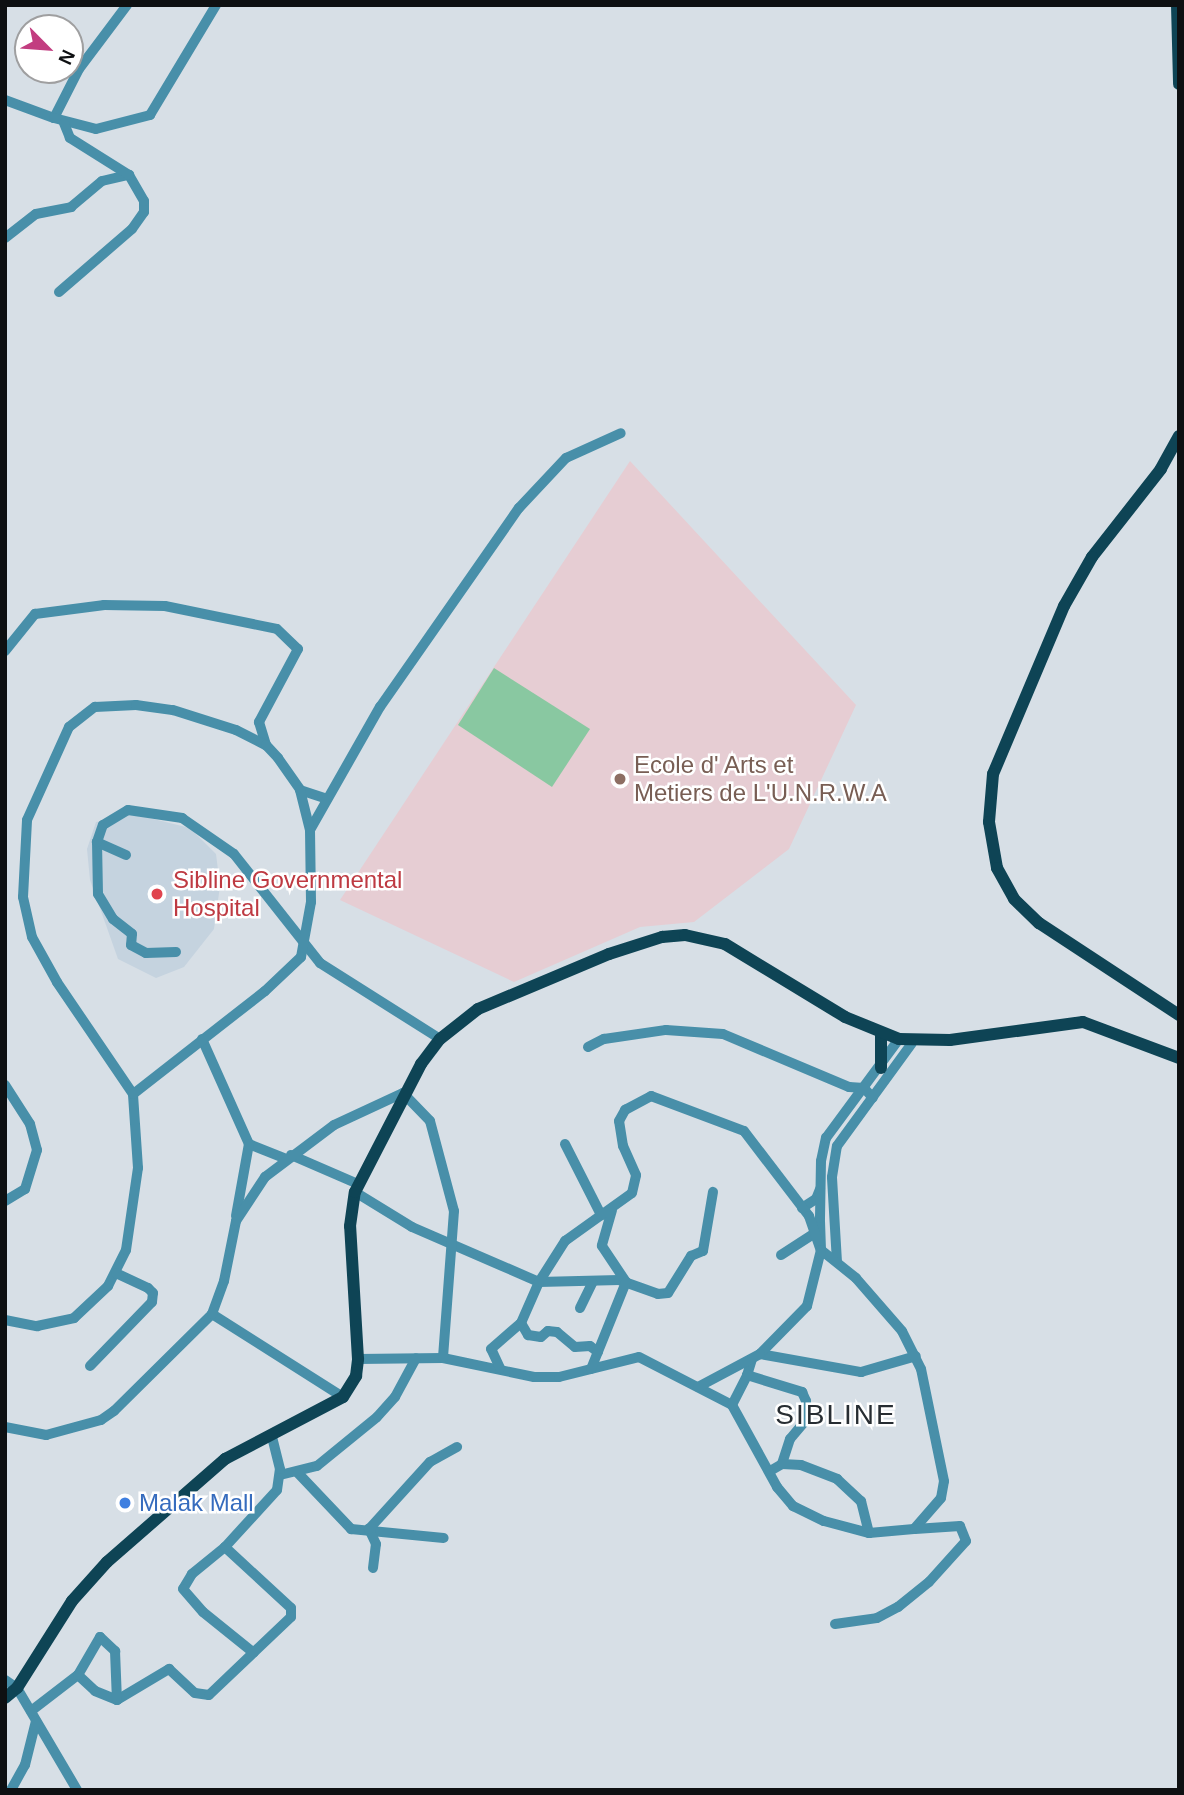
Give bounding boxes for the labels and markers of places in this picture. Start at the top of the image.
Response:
place label: Ecole d' Arts et Metiers de L'U.N.R.W.A [634,751,887,807]
marker: Ecole d' Arts et Metiers de L'U.N.R.W.A [612,771,628,787]
place label: Sibline Governmental Hospital [173,866,402,922]
marker: Sibline Governmental Hospital [147,884,167,904]
place label: Malak Mall [139,1489,254,1517]
marker: Malak Mall [117,1495,133,1511]

